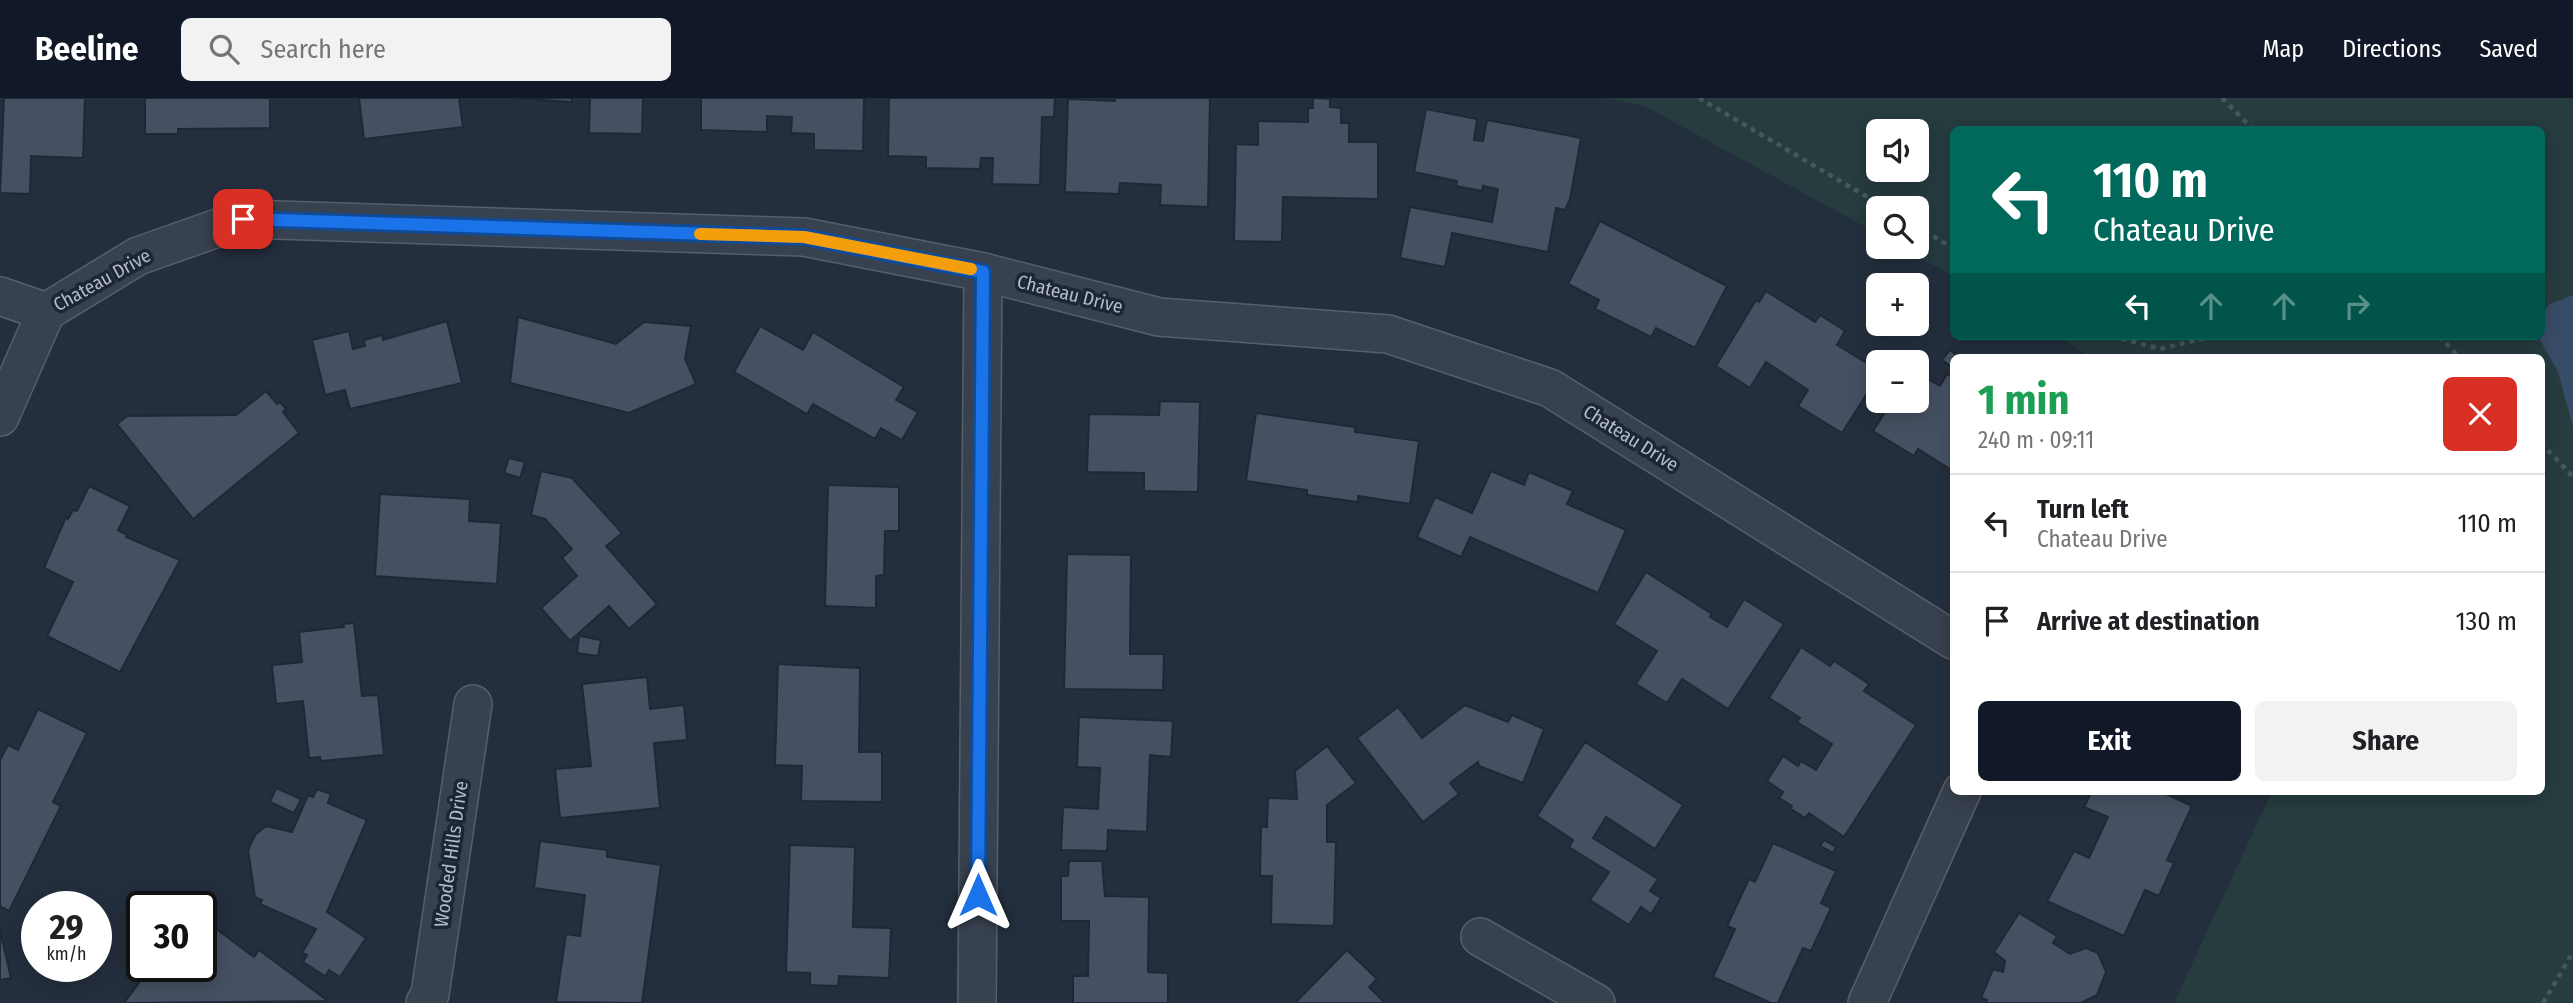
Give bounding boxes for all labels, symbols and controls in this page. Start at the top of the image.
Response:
search box [181,18,671,81]
text: Beeline [35,29,139,69]
icon: search [205,30,243,68]
text: Search here [261,34,386,65]
text: Map [2263,35,2304,63]
text: Directions [2342,35,2441,63]
text: Saved [2479,35,2538,63]
map controls [1866,119,1929,413]
button: sound [1866,119,1929,182]
text: 110 m [2093,151,2208,210]
icon: left [1978,154,2069,245]
pin [213,189,273,249]
button: search [1866,196,1929,259]
icon: arrive [224,200,262,238]
text: Chateau Drive [2093,211,2275,249]
street label: Chateau Drive [49,244,155,316]
street label: Chateau Drive [1015,270,1125,318]
button: + [1866,273,1929,336]
icon: left [2119,287,2157,325]
icon: ahead [2192,287,2230,325]
icon: ahead [2265,287,2303,325]
icon: right [2338,287,2376,325]
button: − [1866,350,1929,413]
text: 1 min [1978,375,2069,425]
button: close [2443,377,2517,451]
street label: Chateau Drive [1579,400,1683,476]
text: 240 m · 09:11 [1978,426,2094,454]
text: Turn left [2037,494,2129,525]
icon: left [1978,504,2016,542]
text: 110 m [2457,508,2517,539]
text: Chateau Drive [2037,525,2168,553]
icon: arrive [1978,602,2016,640]
text: Arrive at destination [2037,606,2260,637]
text: 130 m [2455,606,2517,637]
button: Exit [1978,701,2241,781]
button: Share [2255,701,2517,781]
street label: Wooded Hills Drive [429,779,473,929]
position arrow [941,858,1015,932]
speed limit sign: 30 [126,891,217,982]
text: 29 [49,906,84,948]
text: km/h [46,943,87,965]

